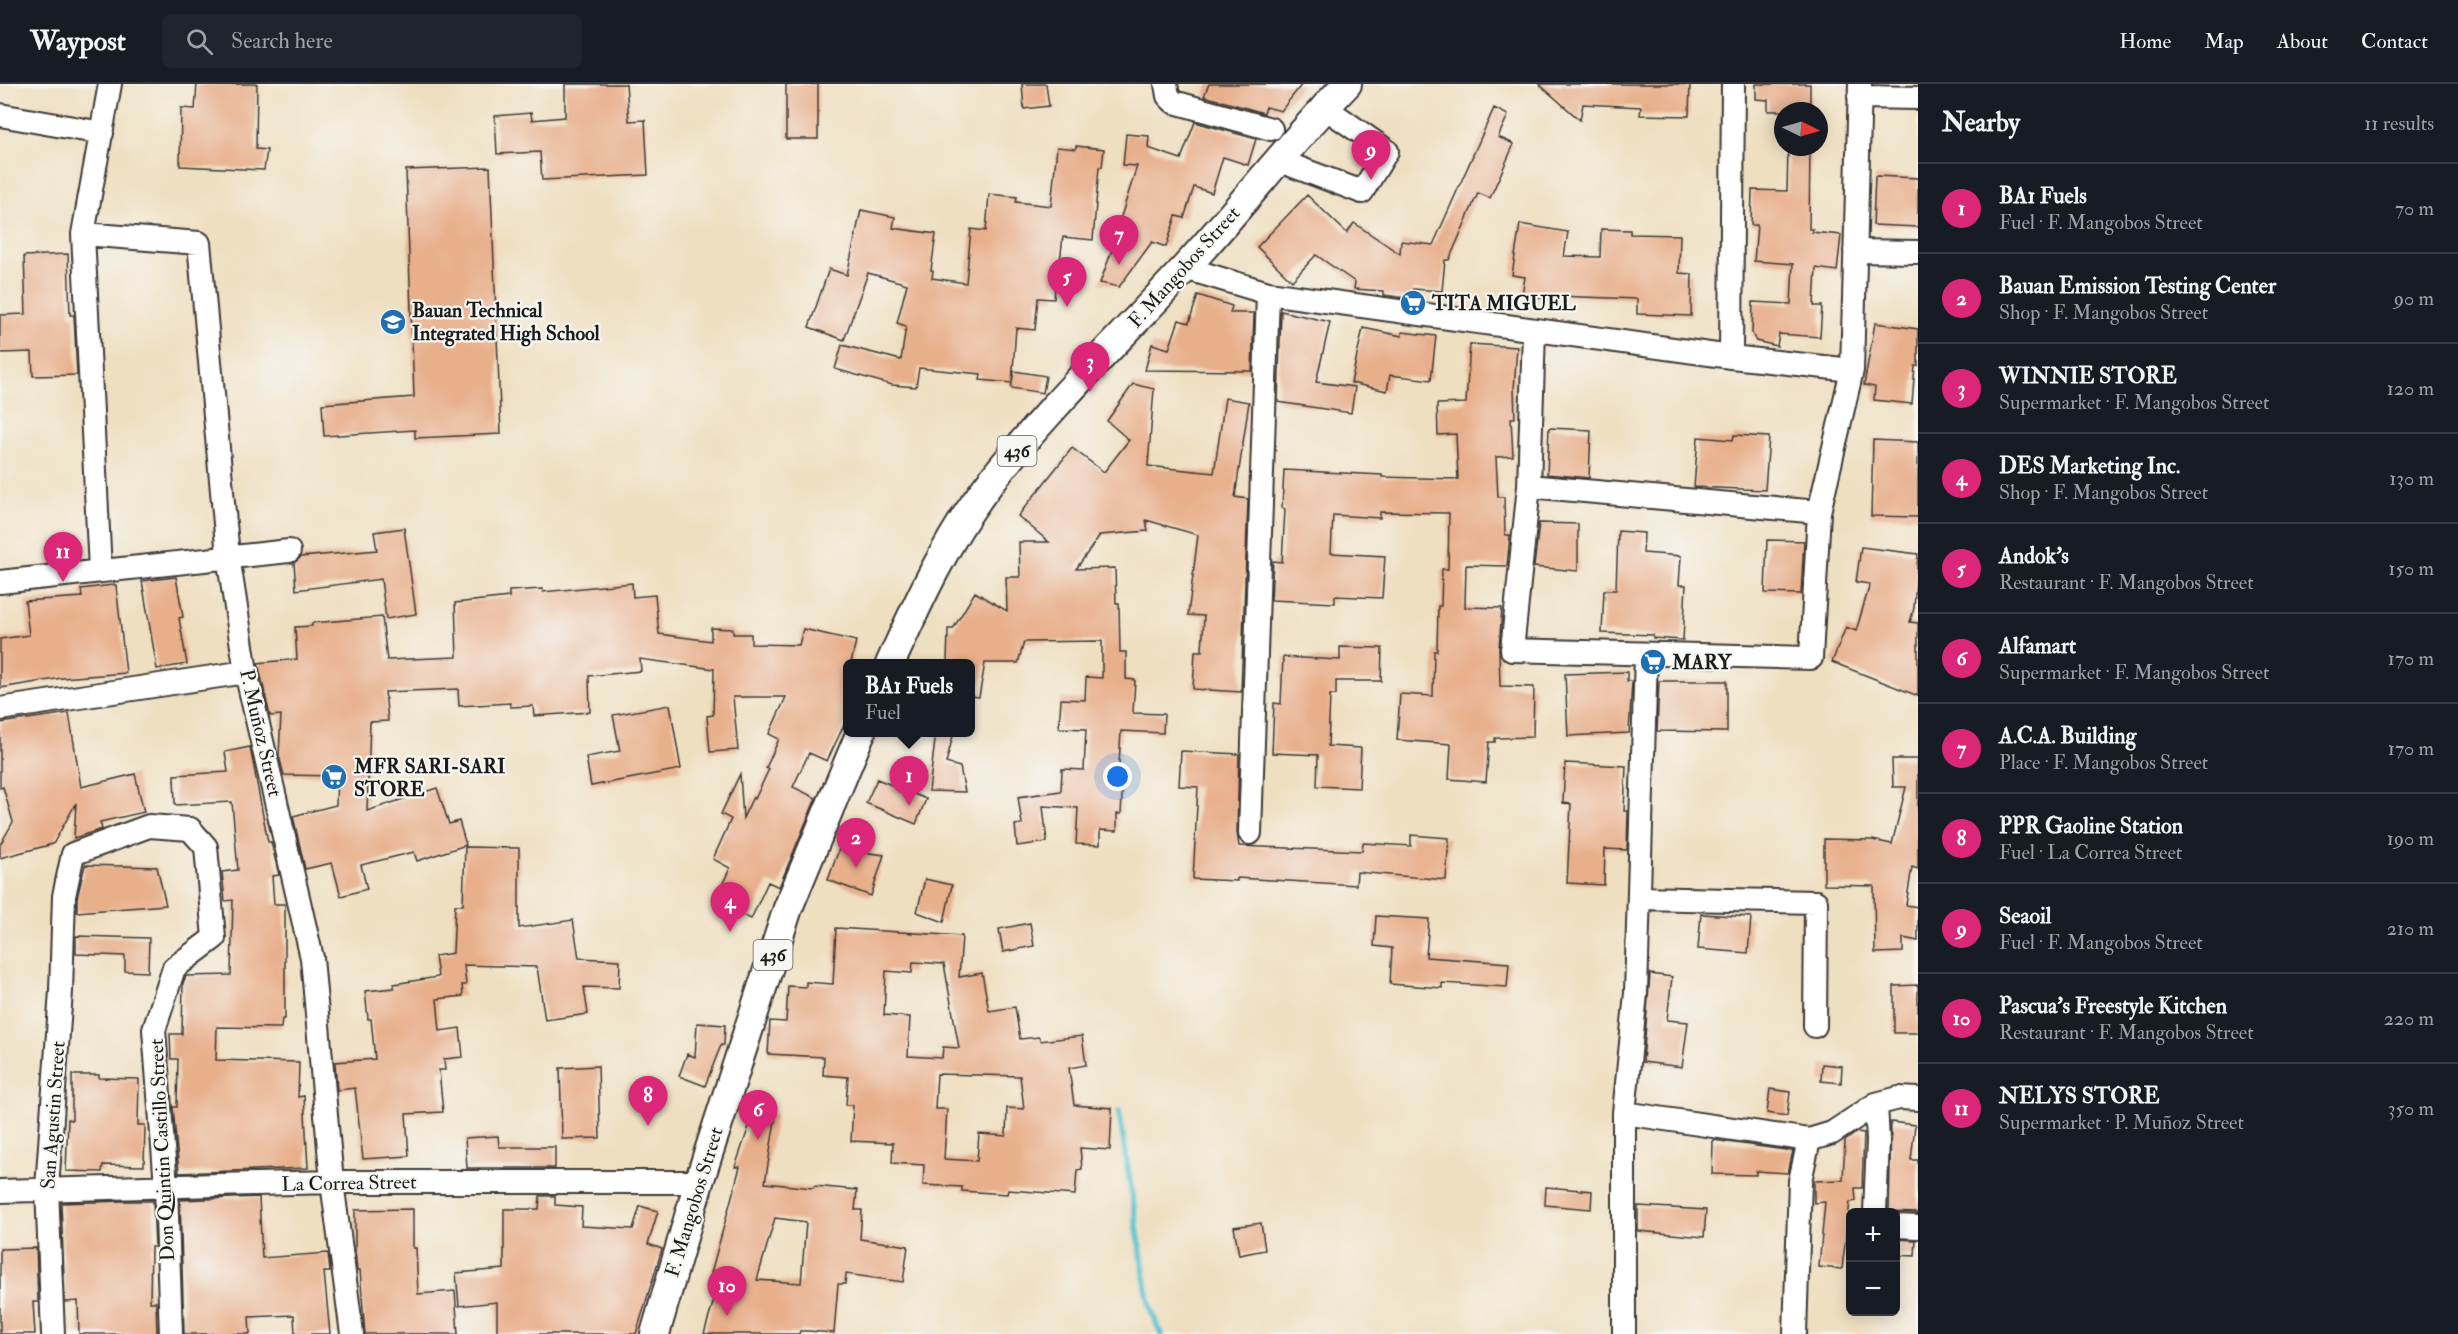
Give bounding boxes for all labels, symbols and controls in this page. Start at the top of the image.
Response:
search box [162,14,582,68]
text: Waypost [30,24,126,59]
icon: search [183,25,216,58]
text: Search here [231,27,333,55]
text: Home [2119,28,2171,55]
text: Map [2204,28,2244,55]
text: About [2277,28,2328,55]
text: Contact [2361,28,2428,55]
north arrow [1774,102,1828,156]
text: Nearby [1942,107,2020,139]
text: 11 results [2364,111,2434,136]
pin: 9 [1352,130,1390,180]
text: BA1 Fuels [1999,182,2087,210]
text: 1 [1958,196,1965,221]
text: 70 m [2395,196,2434,221]
street label: F. Mangobos Street [1123,200,1246,333]
text: Fuel · F. Mangobos Street [1999,210,2203,235]
pin: 7 [1100,216,1138,265]
pin: 5 [1048,258,1086,307]
text: Bauan Emission Testing Center [1999,272,2276,300]
text: 2 [1956,286,1967,311]
text: 90 m [2394,286,2434,311]
supermarket icon: TITA MIGUEL [1398,288,1428,318]
place label: TITA MIGUEL [1431,291,1576,316]
place label: Bauan Technical Integrated High School [412,298,601,347]
text: Shop · F. Mangobos Street [1999,300,2208,325]
school or university icon: Bauan Technical Integrated High School [378,307,408,337]
pin: 3 [1070,342,1110,392]
text: WINNIE STORE [1999,362,2177,390]
text: 3 [1958,376,1965,401]
text: 120 m [2387,376,2434,401]
text: Supermarket · F. Mangobos Street [1999,390,2269,415]
road number: 436 [998,436,1036,466]
text: DES Marketing Inc. [1999,452,2180,480]
text: 4 [1956,466,1967,491]
text: 130 m [2389,466,2434,491]
text: Shop · F. Mangobos Street [1999,480,2208,505]
pin: 11 [44,532,82,582]
text: Andok's [1999,542,2069,570]
text: 5 [1957,556,1966,581]
text: 150 m [2388,556,2434,581]
text: Restaurant · F. Mangobos Street [1999,570,2254,595]
text: Alfamart [1999,632,2076,660]
text: 6 [1956,646,1967,671]
text: 170 m [2388,646,2434,671]
supermarket icon: MARY [1638,647,1668,677]
place label: MARY [1671,650,1733,675]
popup [843,659,975,737]
text: Supermarket · F. Mangobos Street [1999,660,2269,685]
street label: P. Muñoz Street [234,667,288,800]
text: BA1 Fuels [865,672,953,700]
text: Fuel [865,700,901,725]
text: A.C.A. Building [1999,722,2136,750]
text: 7 [1957,736,1966,761]
text: 170 m [2388,736,2434,761]
text: Place · F. Mangobos Street [1999,750,2208,775]
place label: MFR SARI-SARI STORE [353,754,505,802]
pin: 1 [890,756,928,806]
supermarket icon: MFR SARI-SARI STORE [319,762,349,792]
your location [1103,762,1132,791]
text: PPR Gaoline Station [1999,812,2183,840]
pin: 2 [836,818,876,868]
text: 8 [1957,826,1966,851]
text: 190 m [2387,826,2434,851]
text: Fuel · La Correa Street [1999,840,2182,865]
pin: 4 [710,882,750,932]
text: Seaoil [1999,902,2052,930]
text: 9 [1956,916,1967,941]
text: 210 m [2387,916,2434,941]
text: Fuel · F. Mangobos Street [1999,930,2203,955]
road number: 436 [754,940,792,970]
text: Pascua's Freestyle Kitchen [1999,992,2227,1020]
text: 10 [1953,1006,1970,1031]
text: 220 m [2384,1006,2434,1031]
text: Restaurant · F. Mangobos Street [1999,1020,2254,1045]
street label: Don Quintin Castillo Street [144,1037,180,1262]
street label: San Agustin Street [35,1040,71,1190]
pin: 8 [628,1076,668,1126]
text: NELYS STORE [1999,1082,2160,1110]
pin: 6 [738,1090,777,1140]
text: 11 [1954,1096,1969,1121]
text: 350 m [2388,1096,2434,1121]
text: Supermarket · P. Muñoz Street [1999,1110,2244,1135]
street label: F. Mangobos Street [659,1124,729,1280]
street label: La Correa Street [281,1169,417,1197]
map controls [1846,1208,1900,1316]
button: + [1846,1208,1900,1262]
button: − [1846,1262,1900,1316]
pin: 10 [708,1266,746,1316]

